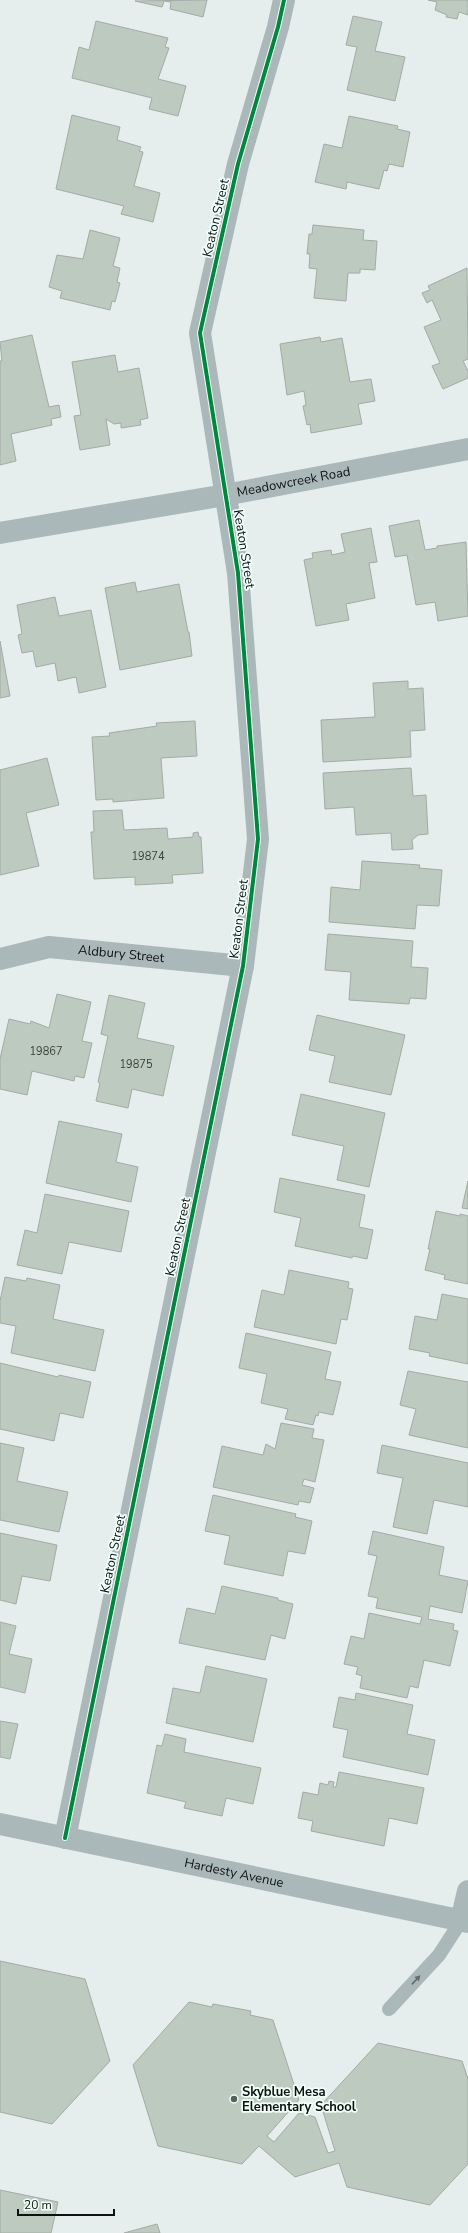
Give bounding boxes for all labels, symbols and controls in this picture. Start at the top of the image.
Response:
street label: Keaton Street [198,177,234,259]
street label: Meadowcreek Road [235,462,352,502]
street label: Keaton Street [229,508,259,590]
house number: 19874 [132,849,165,864]
street label: Keaton Street [225,878,253,960]
street label: Aldbury Street [77,941,166,967]
house number: 19867 [30,1044,63,1059]
house number: 19875 [120,1057,153,1072]
street label: Keaton Street [161,1196,195,1278]
street label: Keaton Street [96,1513,130,1595]
street label: Hardesty Avenue [183,1854,285,1892]
one-way arrow [411,1975,420,1986]
place label: Skyblue Mesa Elementary School [242,2083,357,2116]
marker: Skyblue Mesa Elementary School [229,2094,239,2104]
scale bar [18,2191,114,2217]
text: 20 m [24,2197,52,2213]

